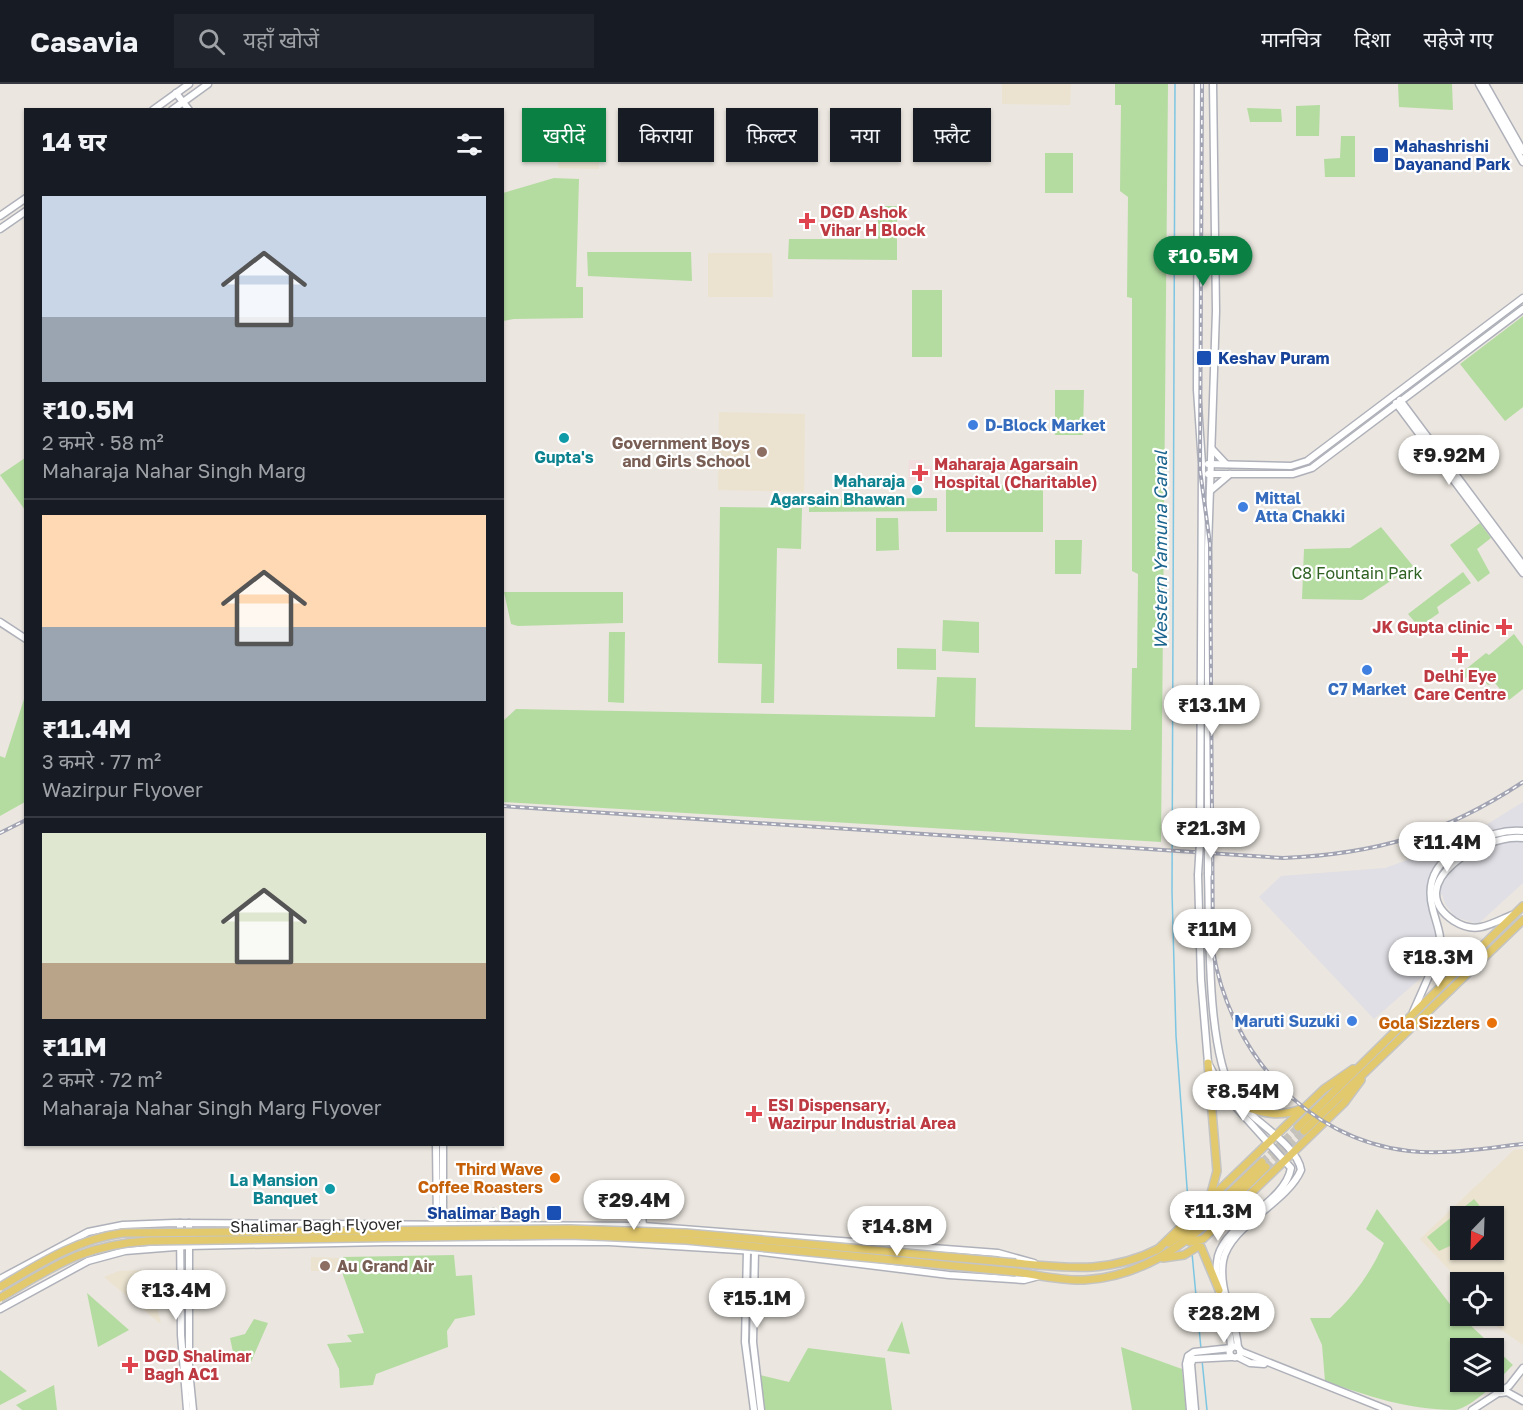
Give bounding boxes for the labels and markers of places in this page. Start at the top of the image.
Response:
place label: Mahashrishi Dayanand Park [1394,136,1511,174]
marker: Mahashrishi Dayanand Park [1372,146,1390,164]
place label: DGD Ashok Vihar H Block [820,202,926,240]
marker: DGD Ashok Vihar H Block [798,212,816,230]
pin: ₹10.5M [1154,236,1252,287]
place label: Keshav Puram [1218,348,1330,368]
marker: Keshav Puram [1195,349,1213,367]
place label: D-Block Market [985,415,1106,435]
marker: D-Block Market [966,418,980,432]
marker: Gupta's [557,431,571,445]
place label: Government Boys and Girls School [612,433,751,471]
pin: ₹9.92M [1400,435,1498,486]
marker: Government Boys and Girls School [755,445,769,459]
place label: Gupta's [534,447,594,467]
place label: Maharaja Agarsain Hospital (Charitable) [934,454,1097,492]
marker: Maharaja Agarsain Hospital (Charitable) [911,464,929,482]
place label: Maharaja Agarsain Bhawan [770,471,905,509]
marker: Maharaja Agarsain Bhawan [910,483,924,497]
place label: Mittal Atta Chakki [1255,488,1345,526]
marker: Mittal Atta Chakki [1236,500,1250,514]
place label: JK Gupta clinic [1372,617,1490,637]
marker: JK Gupta clinic [1495,618,1513,636]
marker: Delhi Eye Care Centre [1451,646,1469,664]
marker: C7 Market [1360,663,1374,677]
place label: Delhi Eye Care Centre [1414,666,1506,704]
place label: C7 Market [1328,679,1406,699]
pin: ₹13.1M [1163,685,1261,736]
pin: ₹21.3M [1162,808,1260,859]
pin: ₹11.4M [1398,822,1496,873]
pin: ₹11M [1176,909,1248,960]
pin: ₹18.3M [1389,937,1487,988]
place label: Maruti Suzuki [1234,1011,1340,1031]
place label: Gola Sizzlers [1378,1013,1480,1033]
marker: Maruti Suzuki [1345,1014,1359,1028]
marker: Gola Sizzlers [1485,1016,1499,1030]
pin: ₹8.54M [1194,1071,1292,1122]
place label: ESI Dispensary, Wazirpur Industrial Area [768,1095,956,1133]
marker: ESI Dispensary, Wazirpur Industrial Area [745,1105,763,1123]
place label: Third Wave Coffee Roasters [418,1159,543,1197]
place label: La Mansion Banquet [230,1170,318,1208]
marker: Third Wave Coffee Roasters [548,1171,562,1185]
pin: ₹29.4M [585,1180,683,1231]
marker: La Mansion Banquet [323,1182,337,1196]
pin: ₹11.3M [1169,1191,1267,1242]
place label: Shalimar Bagh [427,1203,540,1223]
marker: Shalimar Bagh [545,1204,563,1222]
pin: ₹14.8M [848,1206,946,1257]
place label: Au Grand Air [337,1256,434,1276]
marker: Au Grand Air [318,1259,332,1273]
pin: ₹13.4M [127,1270,225,1321]
pin: ₹15.1M [708,1278,806,1329]
pin: ₹28.2M [1175,1293,1273,1344]
place label: DGD Shalimar Bagh AC1 [144,1346,252,1384]
marker: DGD Shalimar Bagh AC1 [121,1356,139,1374]

